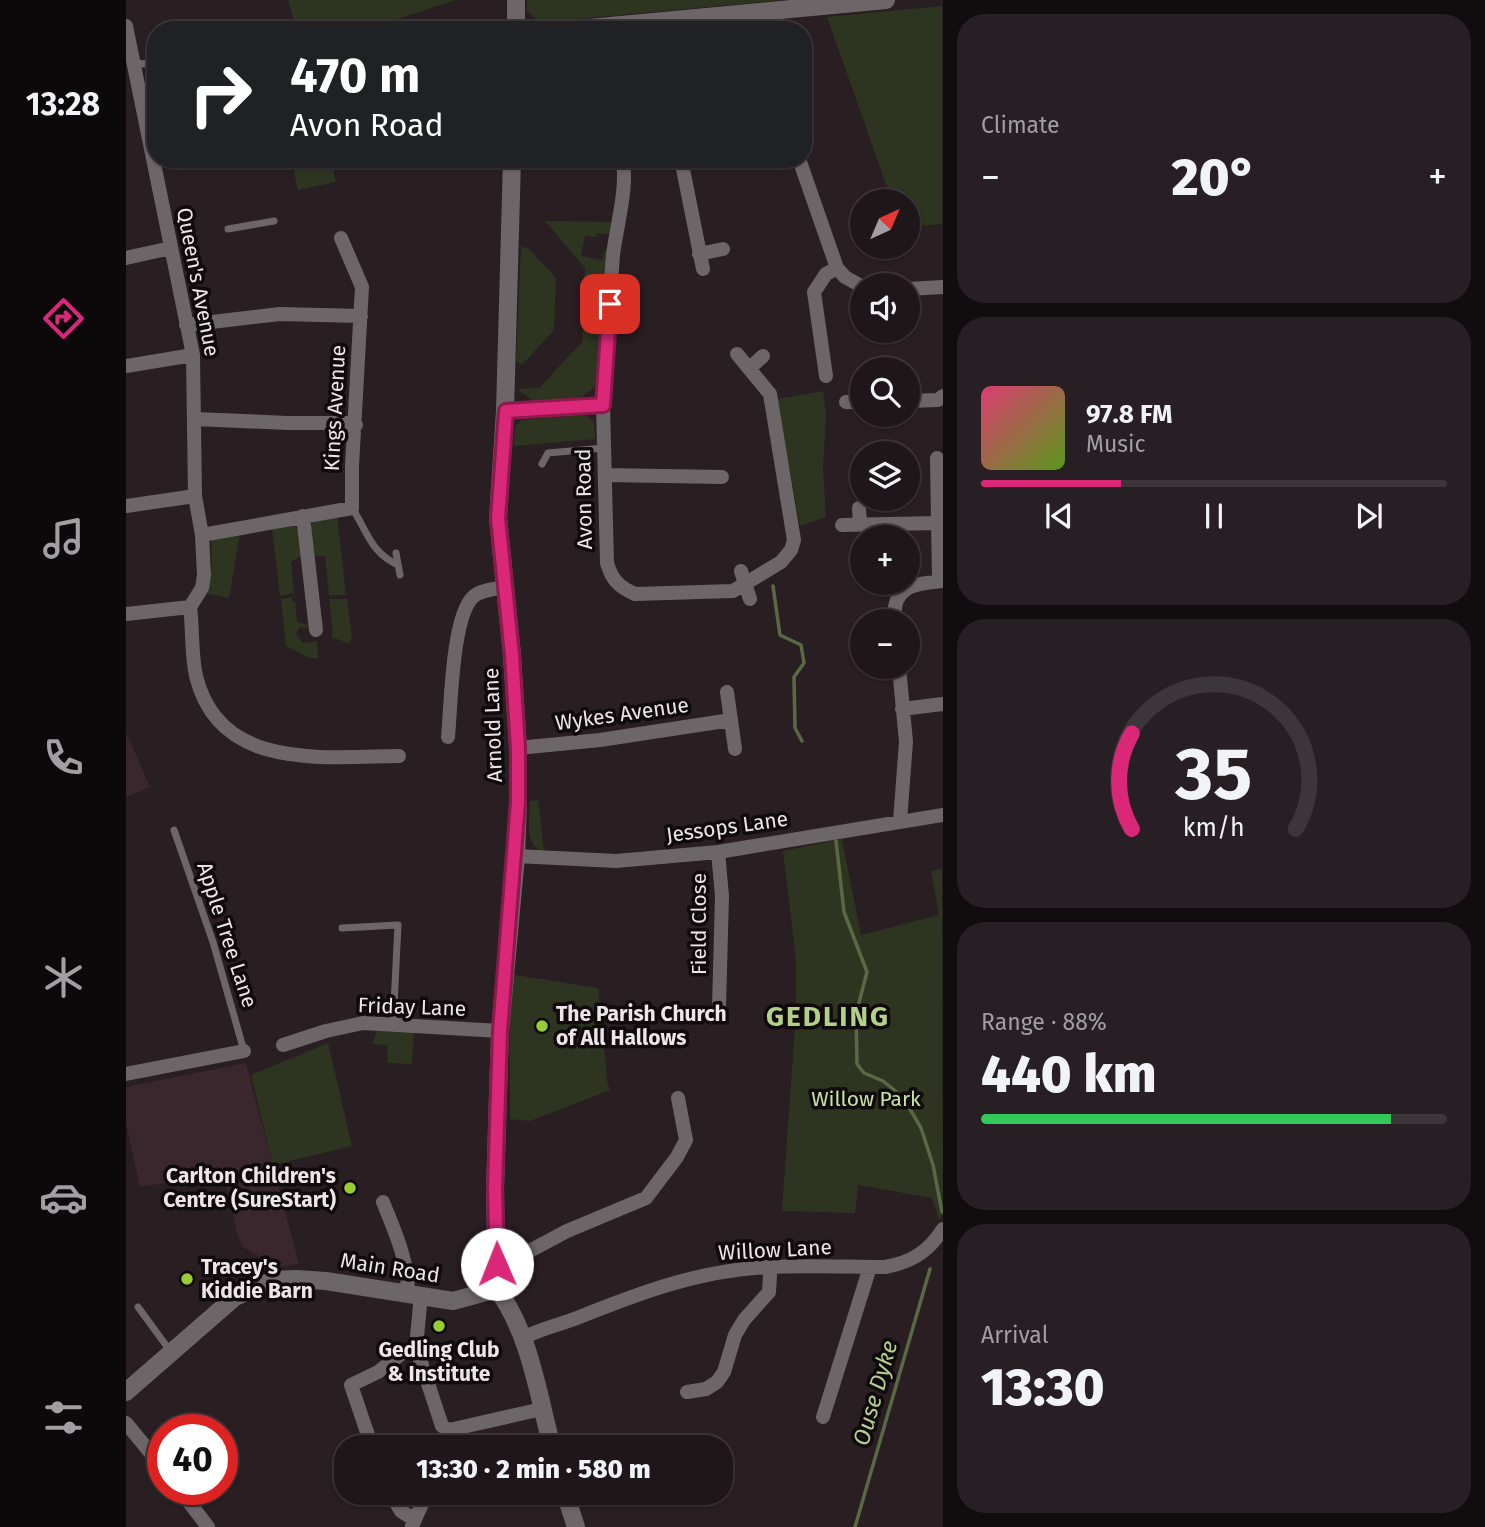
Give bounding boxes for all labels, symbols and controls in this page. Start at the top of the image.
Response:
text: 470 m [290,46,420,105]
icon: right [175,49,266,140]
text: 13:28 [26,85,100,123]
text: Avon Road [290,106,444,144]
text: Climate [981,111,1060,139]
text: 20° [1171,146,1257,209]
text: − [981,154,1000,200]
text: + [1428,154,1447,200]
north arrow [850,189,920,259]
map controls [850,189,920,679]
street label: Queen's Avenue [171,205,225,359]
button: sound [850,273,920,343]
pin [580,274,640,334]
icon: arrive [591,285,629,323]
icon: directions [39,294,88,343]
street label: Kings Avenue [319,344,351,472]
button: search [850,357,920,427]
text: 97.8 FM [1086,399,1172,430]
text: Music [1086,430,1146,458]
button: layers [850,441,920,511]
street label: Avon Road [570,448,598,550]
icon: previous [1040,497,1078,535]
icon: pause [1195,497,1233,535]
icon: next [1350,497,1388,535]
icon: music [39,514,88,563]
button: + [850,525,920,595]
button: − [850,609,920,679]
street label: Arnold Lane [478,667,508,783]
street label: Wykes Avenue [553,692,691,736]
text: 35 [1175,732,1252,819]
icon: phone [39,733,88,782]
street label: Jessops Lane [664,806,790,848]
text: km/h [1183,813,1245,843]
street label: Apple Tree Lane [191,859,263,1011]
street label: Field Close [686,873,712,975]
icon: climate [39,953,88,1002]
street label: Friday Lane [357,992,467,1022]
district label: GEDLING [766,1000,890,1033]
place label: The Parish Church of All Hallows [556,1001,727,1051]
text: Range · 88% [981,1008,1107,1036]
marker: The Parish Church of All Hallows [534,1018,550,1034]
text: 440 km [981,1043,1157,1106]
park label: Willow Park [811,1086,921,1112]
place label: Carlton Children's Centre (SureStart) [163,1163,336,1213]
icon: car [39,1173,88,1222]
marker: Carlton Children's Centre (SureStart) [342,1180,358,1196]
position arrow [460,1227,534,1301]
street label: Willow Lane [718,1234,832,1266]
street label: Main Road [339,1247,441,1289]
place label: Tracey's Kiddie Barn [201,1254,313,1304]
marker: Tracey's Kiddie Barn [179,1271,195,1287]
marker: Gedling Club & Institute [431,1318,447,1334]
text: Arrival [981,1321,1048,1349]
place label: Gedling Club & Institute [378,1337,500,1387]
water label: Ouse Dyke [847,1337,903,1449]
text: 13:30 [981,1356,1105,1419]
icon: filters [39,1393,88,1442]
speed limit sign: 40 [147,1414,238,1505]
text: 13:30 · 2 min · 580 m [416,1454,651,1485]

